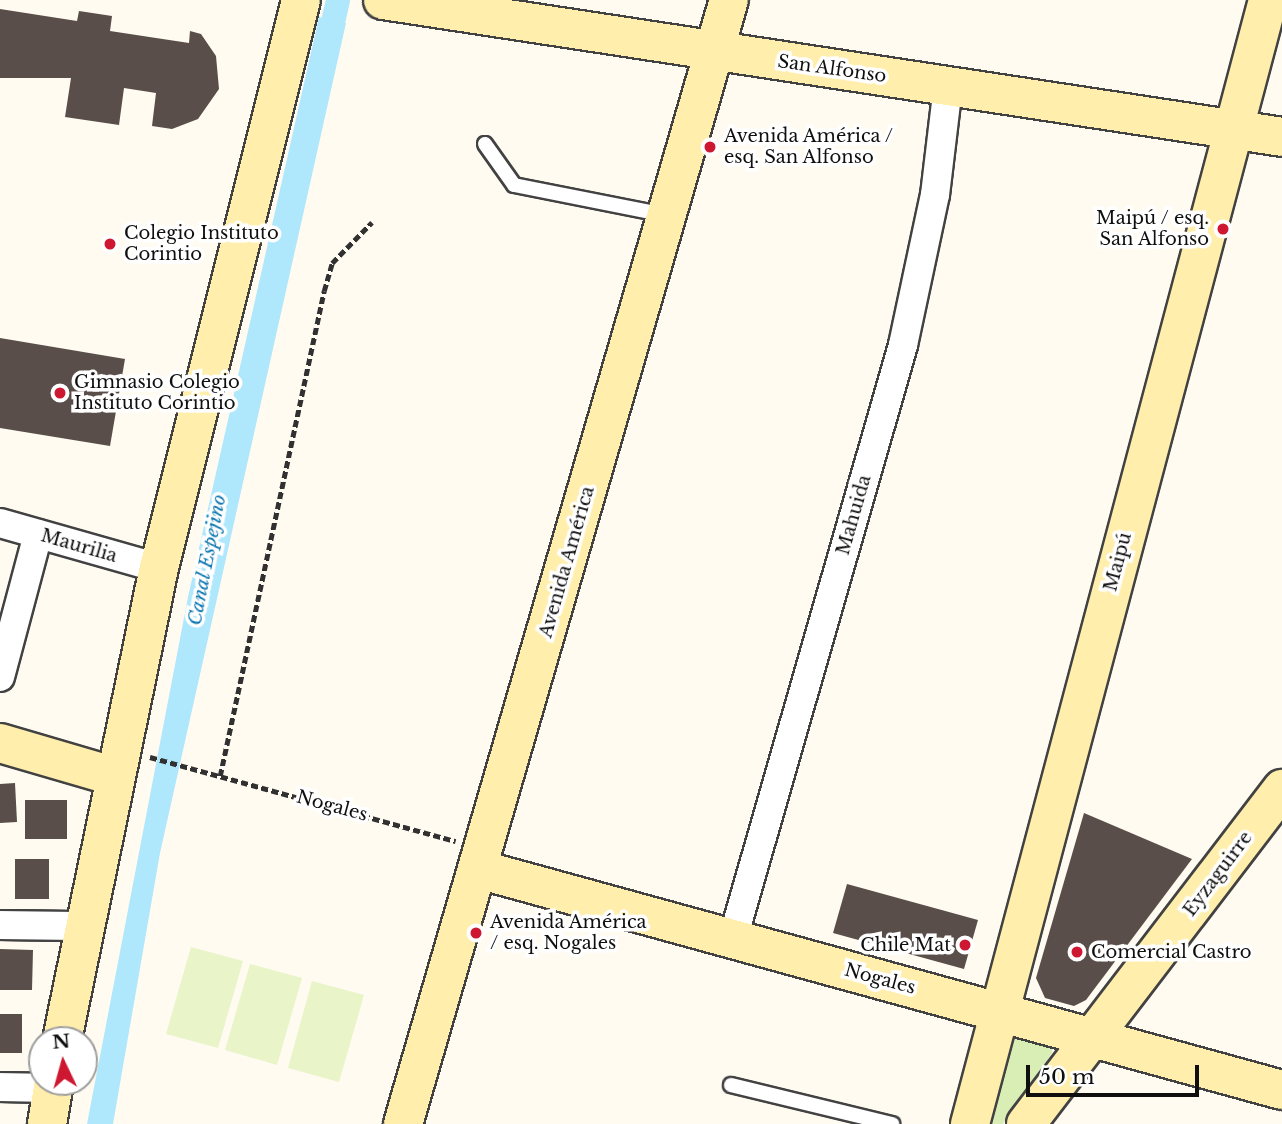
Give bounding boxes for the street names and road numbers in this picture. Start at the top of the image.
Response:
street label: San Alfonso [776,51,888,87]
street label: Mahuida [832,472,876,558]
street label: Avenida América [535,483,599,641]
street label: Maurilia [38,525,120,567]
street label: Maipú [1100,530,1136,594]
street label: Nogales [294,786,370,826]
street label: Eyzaguirre [1179,827,1257,921]
street label: Nogales [842,959,918,999]

